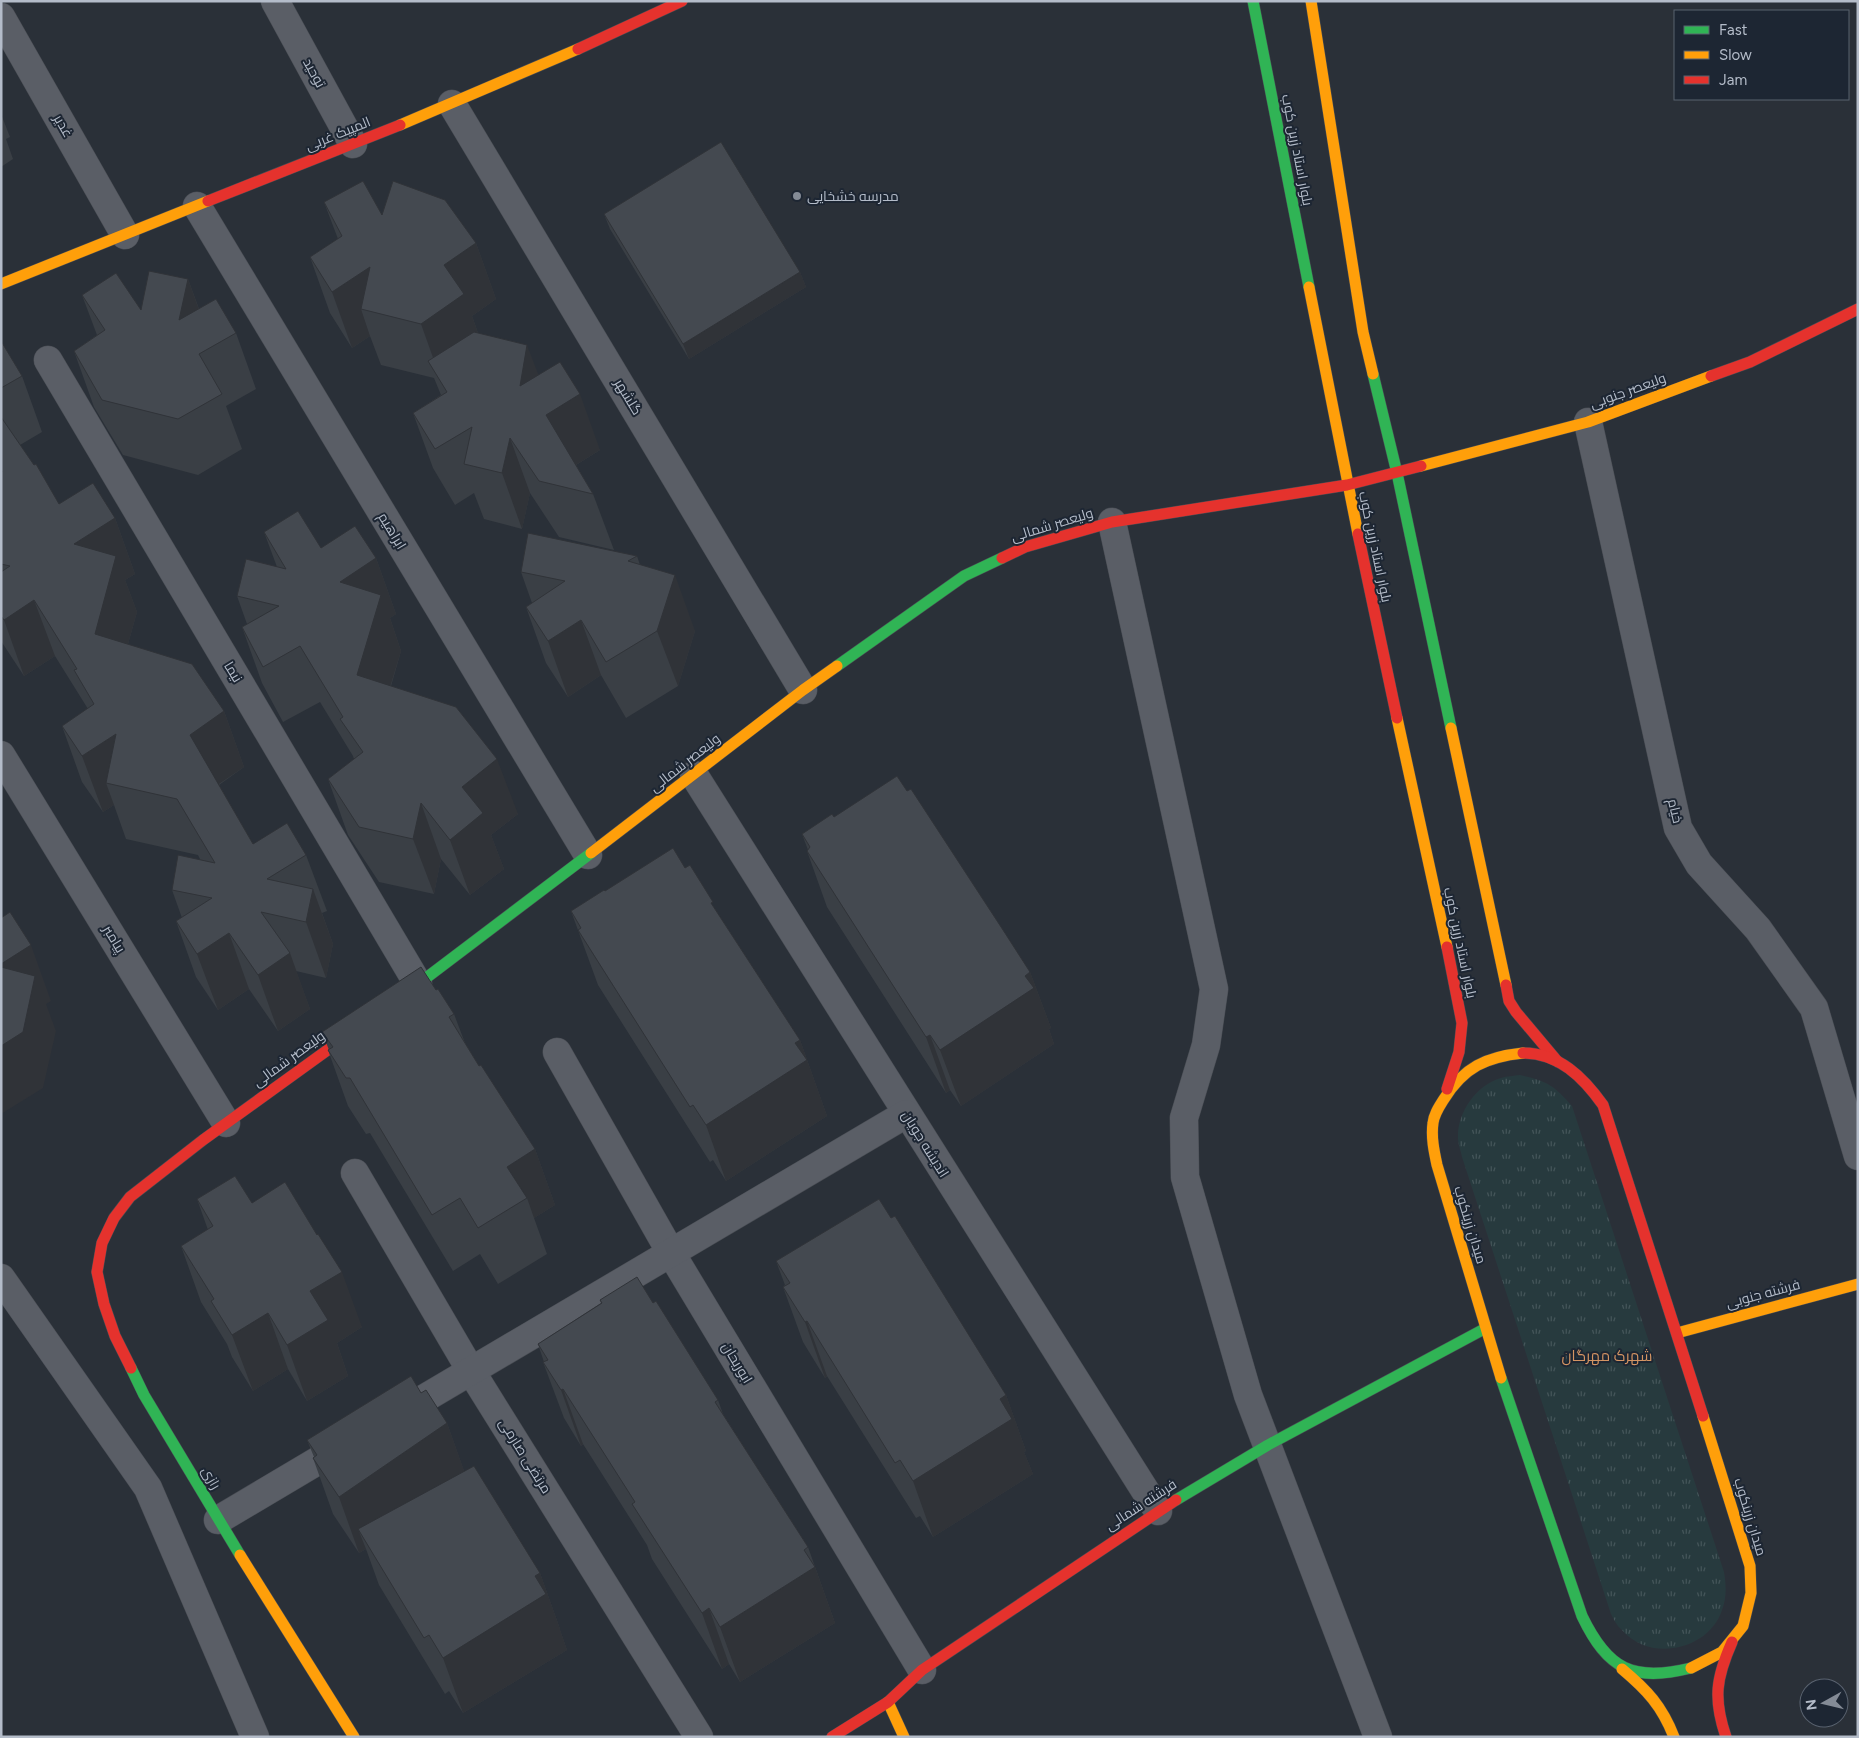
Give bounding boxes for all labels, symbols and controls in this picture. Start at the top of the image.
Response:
legend [1674,10,1849,100]
text: Fast [1719,21,1748,39]
text: Slow [1719,46,1752,64]
street label: توحید [299,55,329,91]
text: Jam [1719,71,1747,89]
street label: بلوار استاد زرین کوب [1278,93,1316,207]
street label: غدیر [49,111,76,141]
street label: المپیک غربی [303,113,373,156]
place label: مدرسه خشخایی [807,188,899,205]
marker: مدرسه خشخایی [791,190,803,202]
street label: ولیعصر جنوبی [1588,369,1668,413]
street label: گلشهر [610,375,645,418]
street label: بلوار استاد زرین کوب [1355,490,1395,604]
street label: ولیعصر شمالی [1009,504,1095,546]
street label: ابراهیم [374,509,410,553]
street label: نیما [220,658,246,686]
street label: ولیعصر شمالی [646,730,724,796]
street label: خیام [1663,797,1686,825]
street label: بلوار استاد زرین کوب [1440,886,1480,1000]
street label: پیامبر [98,921,129,957]
street label: ولیعصر شمالی [250,1027,328,1091]
street label: اندیشه جویان [898,1108,952,1180]
street label: میدان زرینکوب [1450,1184,1490,1266]
street label: فرشته جنوبی [1724,1276,1802,1312]
street label: ابوریحان [718,1339,756,1387]
district label: شهرک مهرگان [1562,1347,1652,1366]
street label: مرتضی صارمی [495,1415,555,1497]
street label: رازی [198,1463,224,1493]
street label: فرشته شمالی [1102,1476,1180,1534]
street label: میدان زرینکوب [1730,1476,1770,1558]
north arrow [1799,1678,1849,1728]
text: N [1802,1698,1821,1711]

